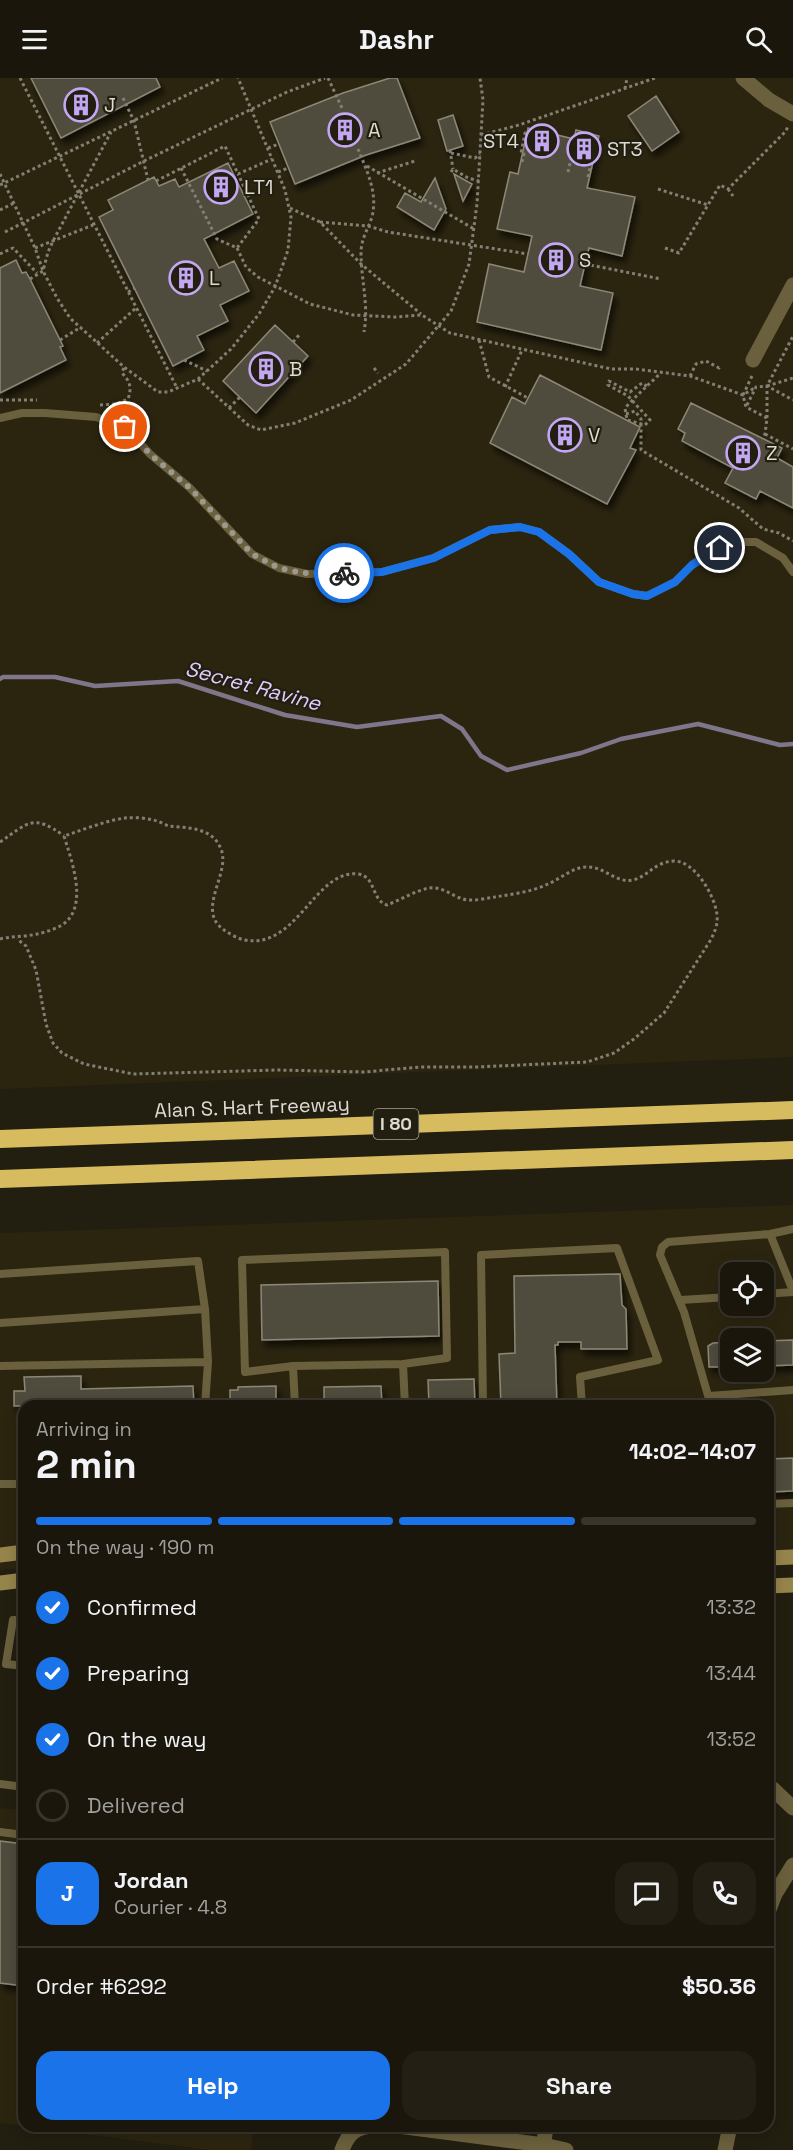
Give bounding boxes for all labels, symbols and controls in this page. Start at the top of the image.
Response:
text: Dashr [359,22,434,57]
icon: menu [18,23,51,56]
icon: search [742,23,775,56]
building icon: J [63,87,99,123]
place label: J [104,92,116,118]
building icon: A [327,112,363,148]
place label: A [368,117,381,143]
building icon: ST4 [524,123,560,159]
place label: ST4 [483,128,519,154]
building icon: ST3 [566,131,602,167]
place label: ST3 [607,136,643,162]
building icon: LT1 [203,169,239,205]
place label: LT1 [244,174,273,200]
building icon: S [538,242,574,278]
place label: S [579,247,591,273]
building icon: L [168,260,204,296]
place label: L [209,265,220,291]
building icon: B [248,351,284,387]
place label: B [289,356,302,382]
pin [99,401,150,452]
icon: bag [108,410,141,443]
building icon: V [547,417,583,453]
place label: V [588,422,600,448]
building icon: Z [725,435,761,471]
place label: Z [766,440,778,466]
pin [694,522,745,573]
icon: home [703,531,736,564]
courier [314,543,374,603]
icon: bike [328,557,361,590]
water label: Secret Ravine [182,654,325,717]
street label: Alan S. Hart Freeway [154,1091,350,1123]
road number: I 80 [374,1109,418,1139]
map controls [720,1262,774,1382]
button: locate [720,1262,774,1316]
button: layers [720,1328,774,1382]
text: Arriving in [36,1416,132,1442]
text: 14:02–14:07 [629,1437,756,1465]
text: 2 min [36,1440,137,1489]
text: On the way · 190 m [36,1534,214,1560]
icon: check [36,1591,69,1624]
text: Confirmed [87,1593,197,1621]
text: 13:32 [706,1594,756,1620]
icon: check [36,1657,69,1690]
text: Preparing [87,1659,189,1687]
text: 13:44 [706,1660,756,1686]
icon: check [36,1723,69,1756]
text: On the way [87,1725,206,1753]
text: 13:52 [707,1726,756,1752]
text: Delivered [87,1791,185,1819]
button: chat [615,1862,678,1925]
button: phone [693,1862,756,1925]
text: Jordan [114,1866,189,1894]
text: J [61,1879,74,1907]
text: Courier · 4.8 [114,1894,227,1920]
text: Order #6292 [36,1972,167,2000]
text: $50.36 [682,1972,756,2000]
button: Help [36,2051,390,2120]
button: Share [402,2051,756,2120]

